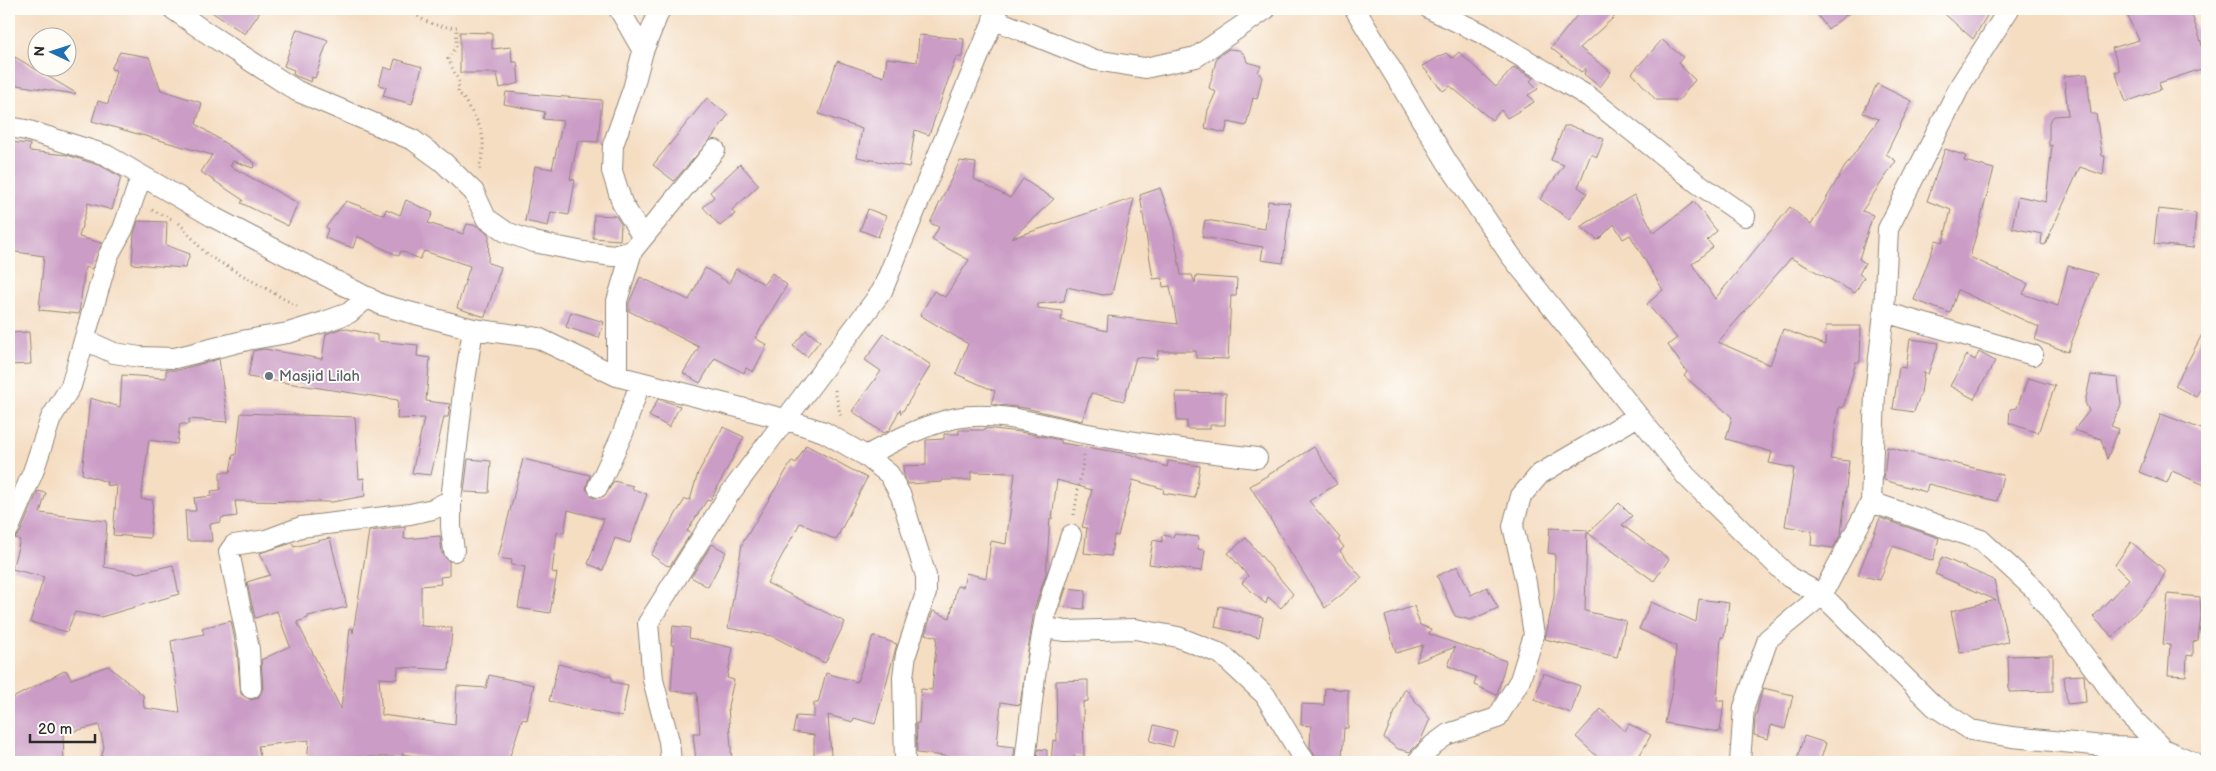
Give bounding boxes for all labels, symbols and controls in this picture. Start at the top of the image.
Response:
north arrow [28,28,78,78]
text: N [31,45,48,57]
place label: Masjid Lilah [279,367,360,386]
marker: Masjid Lilah [263,370,275,382]
scale bar [30,711,95,743]
text: 20 m [38,720,72,739]

